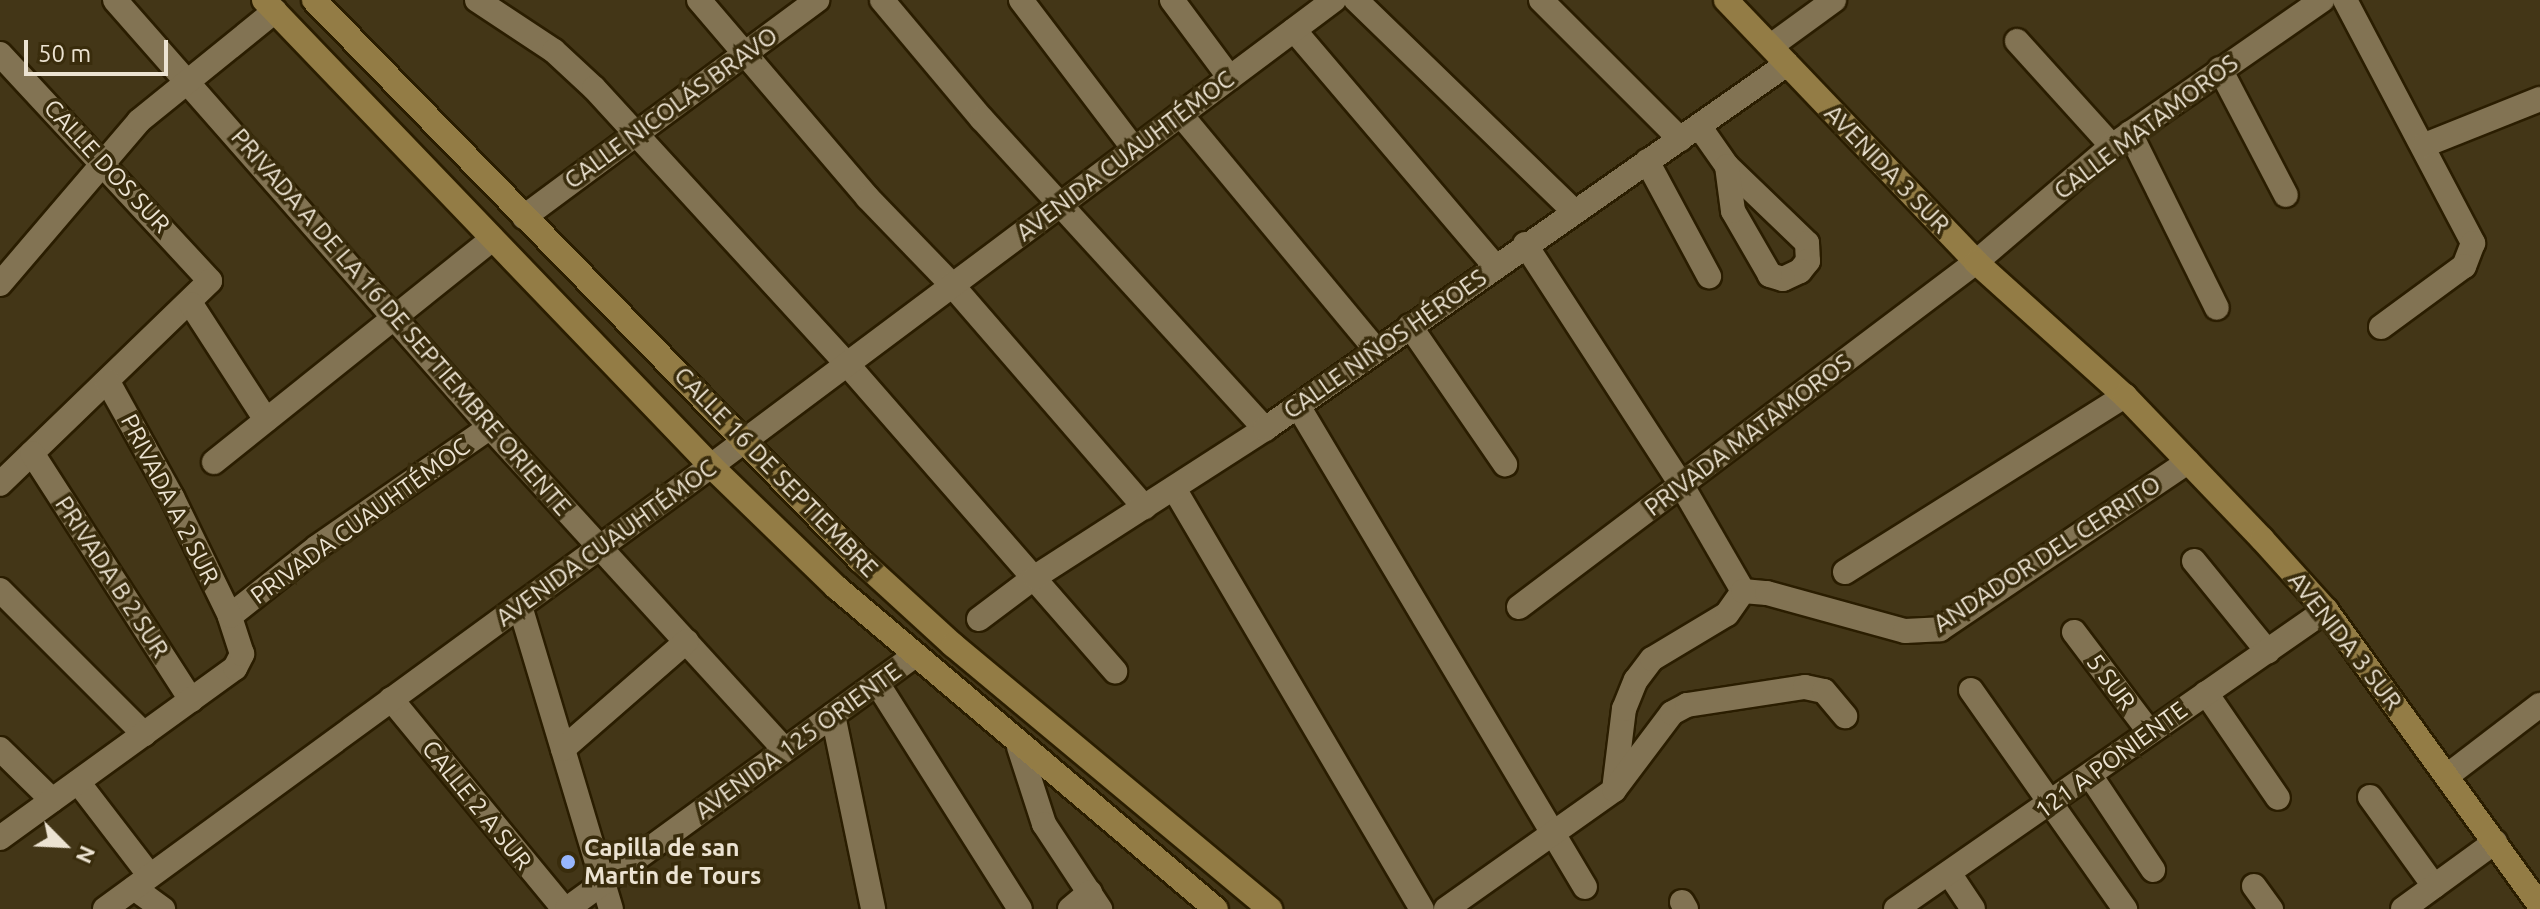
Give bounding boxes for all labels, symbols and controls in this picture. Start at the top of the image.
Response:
street label: CALLE NICOLÁS BRAVO [559,21,783,195]
scale bar [28,24,172,74]
text: 50 m [38,40,91,67]
street label: CALLE MATAMOROS [2048,49,2244,205]
street label: AVENIDA CUAUHTÉMOC [1011,65,1239,247]
street label: CALLE DOS SUR [38,93,176,239]
street label: AVENIDA 3 SUR [1819,99,1955,239]
street label: PRIVADA A DE LA 16 DE SEPTIEMBRE ORIENTE [225,123,577,521]
street label: CALLE NIÑOS HÉROES [1278,263,1492,425]
street label: PRIVADA MATAMOROS [1639,348,1857,522]
street label: CALLE 16 DE SEPTIEMBRE [668,361,884,583]
street label: PRIVADA A 2 SUR [115,409,225,589]
street label: PRIVADA CUAUHTÉMOC [245,432,475,610]
street label: AVENIDA CUAUHTÉMOC [490,454,722,632]
street label: ANDADOR DEL CERRITO [1928,470,2166,638]
street label: PRIVADA B 2 SUR [49,491,175,663]
street label: AVENIDA 3 SUR [2282,566,2408,716]
street label: 5 SUR [2081,648,2141,716]
street label: AVENIDA 125 ORIENTE [689,657,907,825]
street label: 121 A PONIENTE [2029,695,2193,825]
street label: CALLE 2 A SUR [416,734,538,876]
north arrow [24,805,104,885]
place label: Capilla de san Martin de Tours [584,834,761,890]
text: N [72,842,101,868]
marker: Capilla de san Martin de Tours [559,853,577,871]

